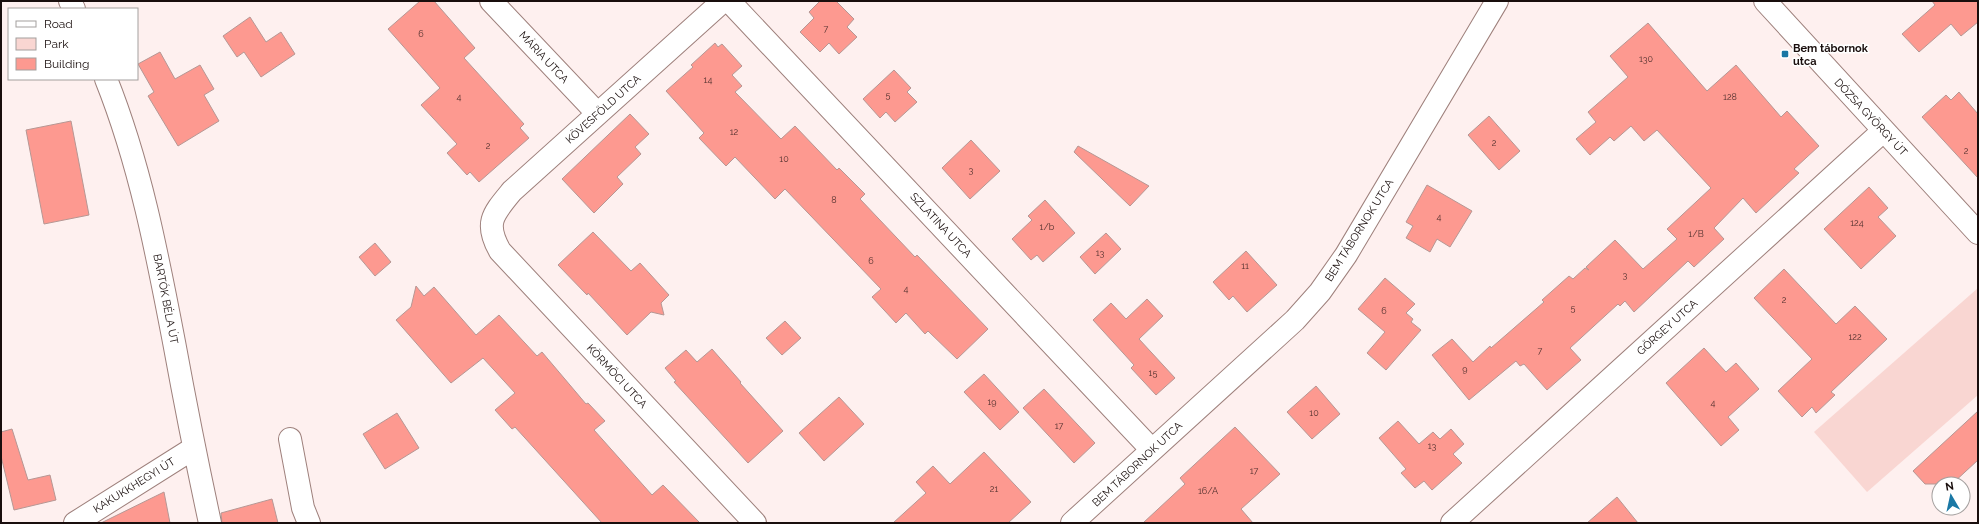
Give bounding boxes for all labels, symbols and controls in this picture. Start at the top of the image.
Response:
legend [8,8,138,80]
text: Road [44,17,73,31]
house number: 7 [824,24,829,34]
street label: MÁRIA UTCA [516,28,572,87]
house number: 6 [418,29,424,39]
text: Park [44,37,69,51]
place label: Bem tábornok utca [1793,42,1869,68]
marker: Bem tábornok utca [1780,49,1790,59]
house number: 130 [1639,54,1654,64]
text: Building [44,57,90,71]
street label: KÖVESFÖLD UTCA [563,72,644,147]
house number: 14 [704,75,712,85]
street label: DÓZSA GYÖRGY ÚT [1831,75,1911,159]
house number: 5 [886,90,891,100]
house number: 4 [457,92,462,102]
house number: 128 [1723,92,1737,102]
house number: 12 [730,127,739,137]
house number: 2 [1492,138,1497,148]
house number: 2 [486,141,491,151]
house number: 2 [1964,146,1969,156]
house number: 10 [779,154,789,164]
house number: 3 [969,165,974,175]
street label: BEM TÁBORNOK UTCA [1322,176,1397,284]
street label: SZLATINA UTCA [907,190,974,261]
house number: 8 [831,195,837,205]
house number: 4 [1437,212,1442,222]
house number: 124 [1850,218,1864,228]
house number: 1/b [1040,222,1055,232]
house number: 1/B [1688,229,1704,239]
house number: 13 [1096,248,1105,258]
street label: BARTÓK BÉLA ÚT [150,253,182,346]
house number: 6 [868,256,874,266]
house number: 11 [1241,261,1249,271]
house number: 3 [1623,270,1628,280]
house number: 4 [904,284,909,294]
house number: 2 [1782,295,1787,305]
street label: GÖRGEY UTCA [1634,296,1701,358]
house number: 5 [1571,303,1576,313]
house number: 6 [1381,306,1387,316]
house number: 122 [1848,332,1862,342]
street label: KÖRMÖCI UTCA [584,342,650,411]
house number: 7 [1538,346,1543,356]
house number: 9 [1462,364,1468,374]
house number: 15 [1149,368,1157,378]
house number: 19 [987,397,997,407]
house number: 4 [1711,398,1716,408]
house number: 10 [1309,408,1319,418]
street label: BEM TÁBORNOK UTCA [1089,418,1185,510]
house number: 17 [1055,421,1063,431]
house number: 13 [1428,441,1437,451]
street label: KAKUKKHEGYI ÚT [90,454,178,516]
house number: 17 [1250,466,1258,476]
north arrow [1931,476,1971,516]
text: N [1944,480,1955,494]
house number: 21 [990,484,998,494]
house number: 16/A [1198,486,1218,496]

